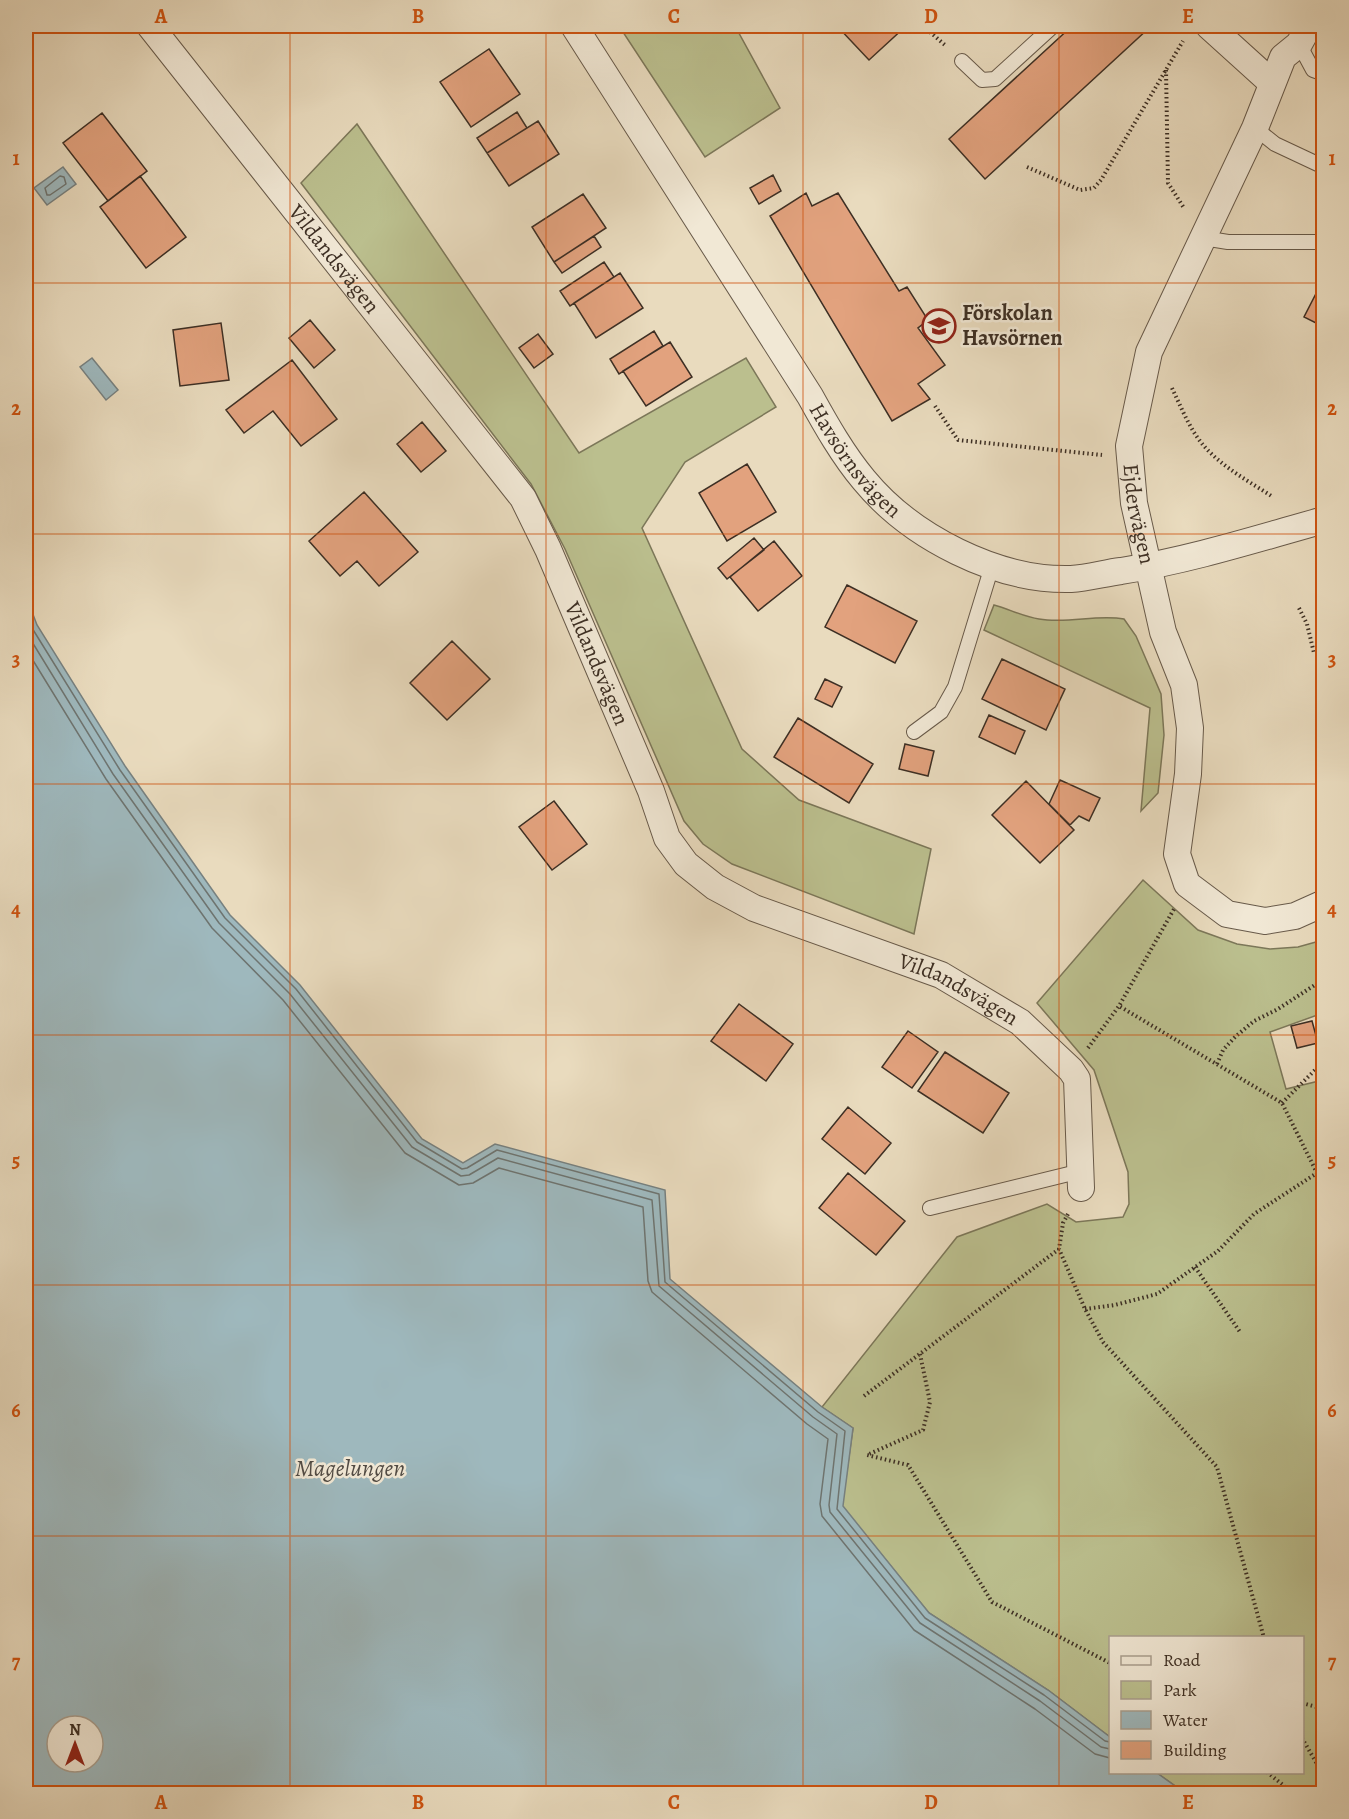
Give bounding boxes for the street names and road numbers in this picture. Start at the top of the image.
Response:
street label: Vildandsvägen [281,197,387,320]
street label: Havsörnsvägen [802,398,908,525]
street label: Ejdervägen [1116,462,1162,567]
street label: Vildandsvägen [557,596,636,730]
street label: Vildandsvägen [894,946,1024,1033]

